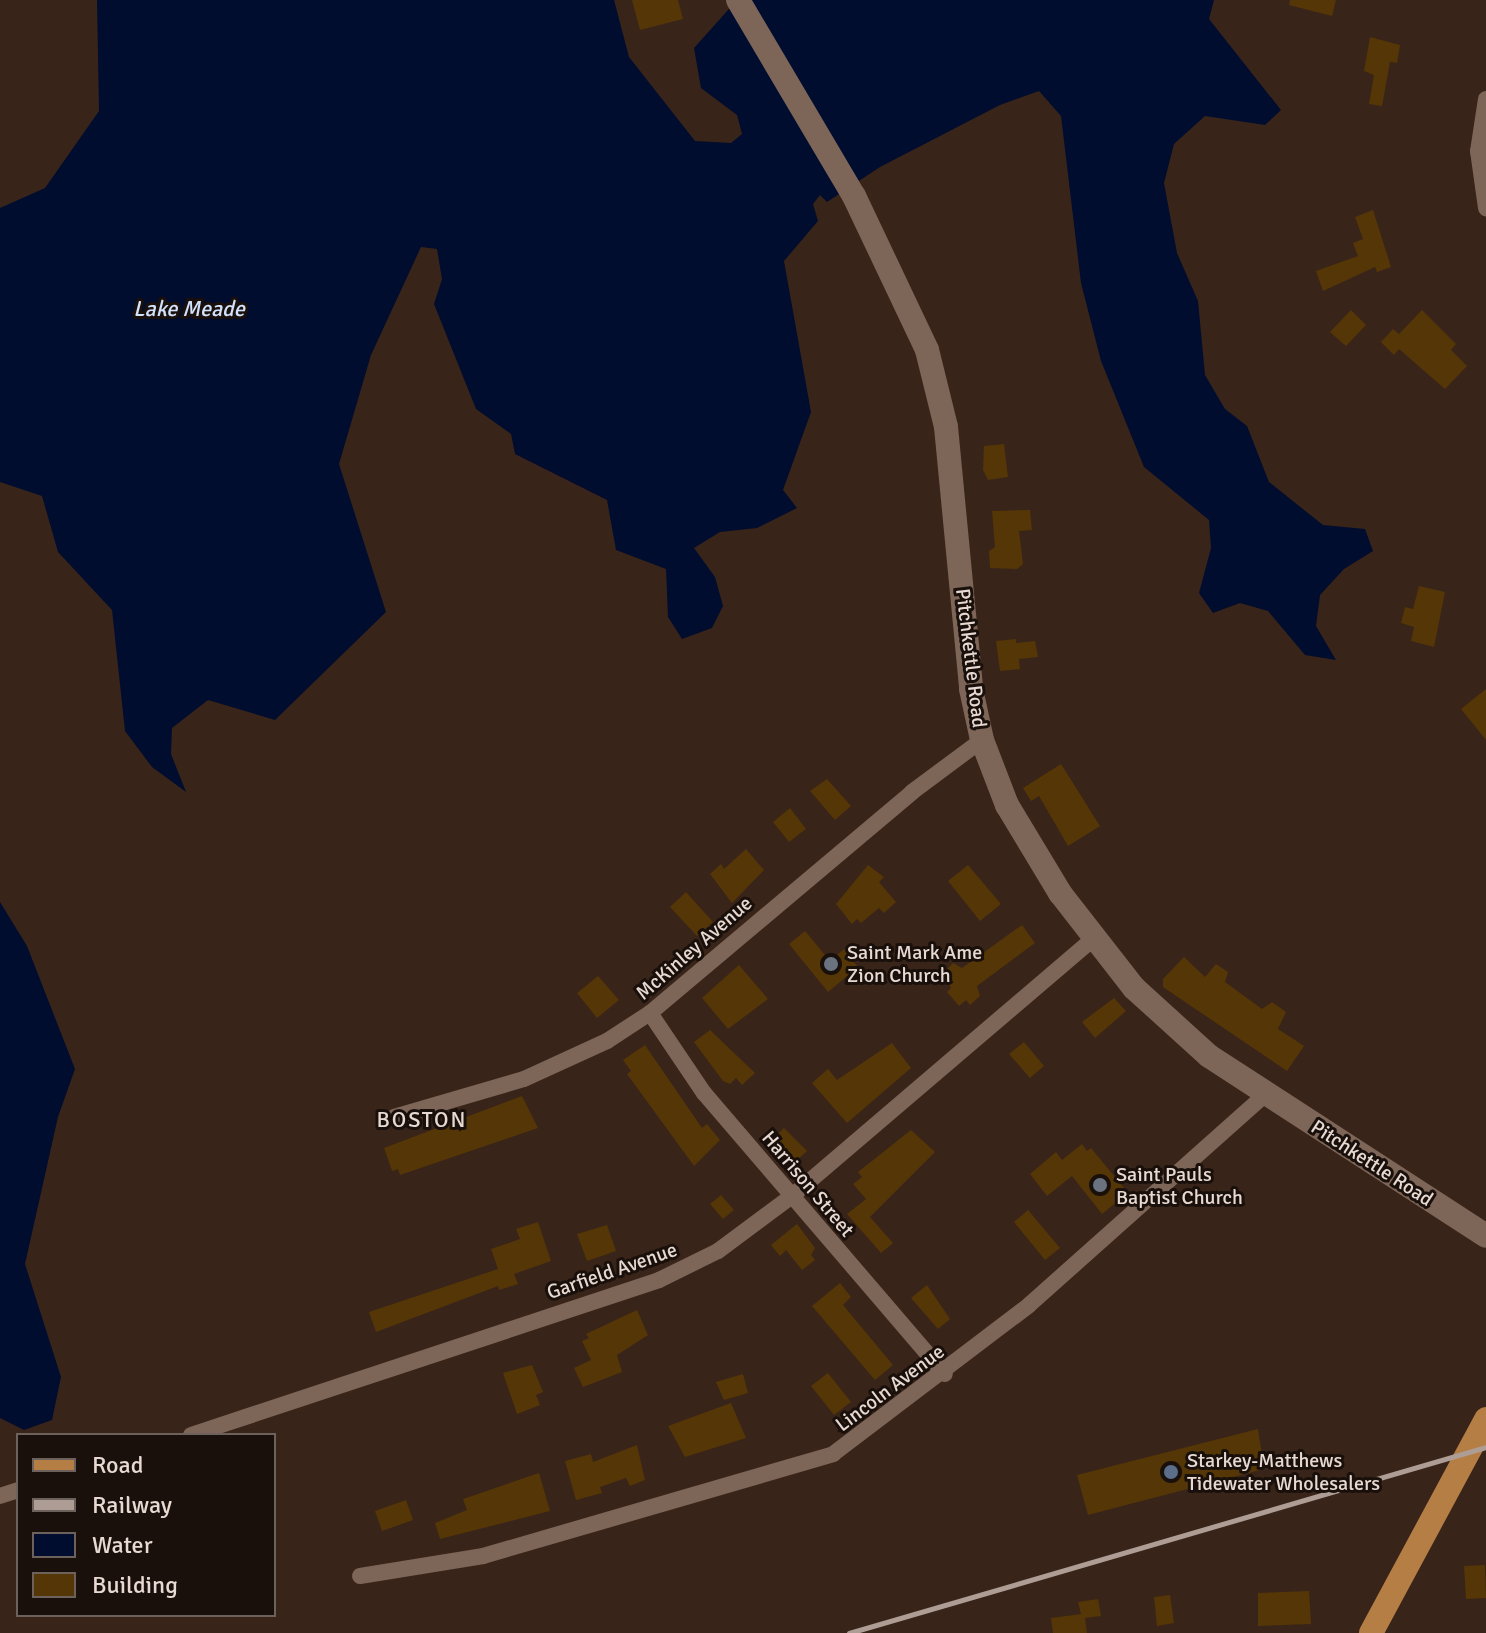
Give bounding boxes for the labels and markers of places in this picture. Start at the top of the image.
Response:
place label: Saint Mark Ame Zion Church [847,940,982,987]
marker: Saint Mark Ame Zion Church [822,955,840,973]
place label: Saint Pauls Baptist Church [1116,1162,1243,1209]
marker: Saint Pauls Baptist Church [1091,1176,1109,1194]
place label: Starkey-Matthews Tidewater Wholesalers [1187,1448,1380,1495]
marker: Starkey-Matthews Tidewater Wholesalers [1162,1463,1180,1481]

